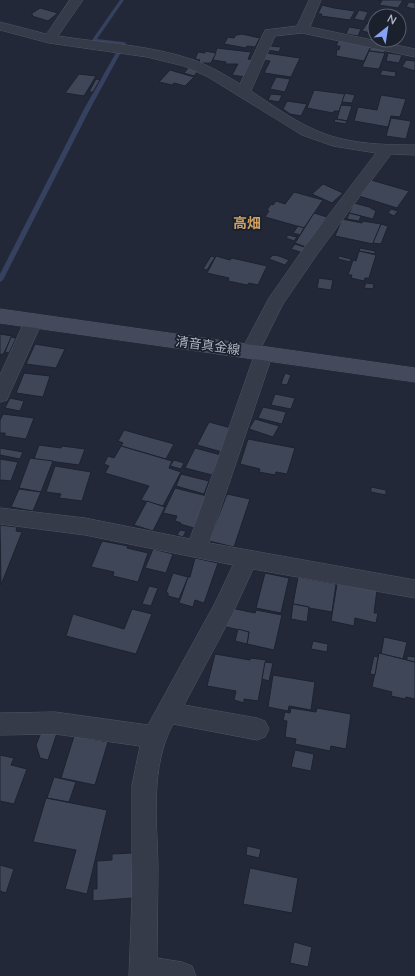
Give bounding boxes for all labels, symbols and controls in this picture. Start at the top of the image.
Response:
north arrow [367,8,407,48]
text: N [385,11,399,27]
district label: 高畑 [233,214,261,231]
street label: 清音真金線 [175,333,241,357]

